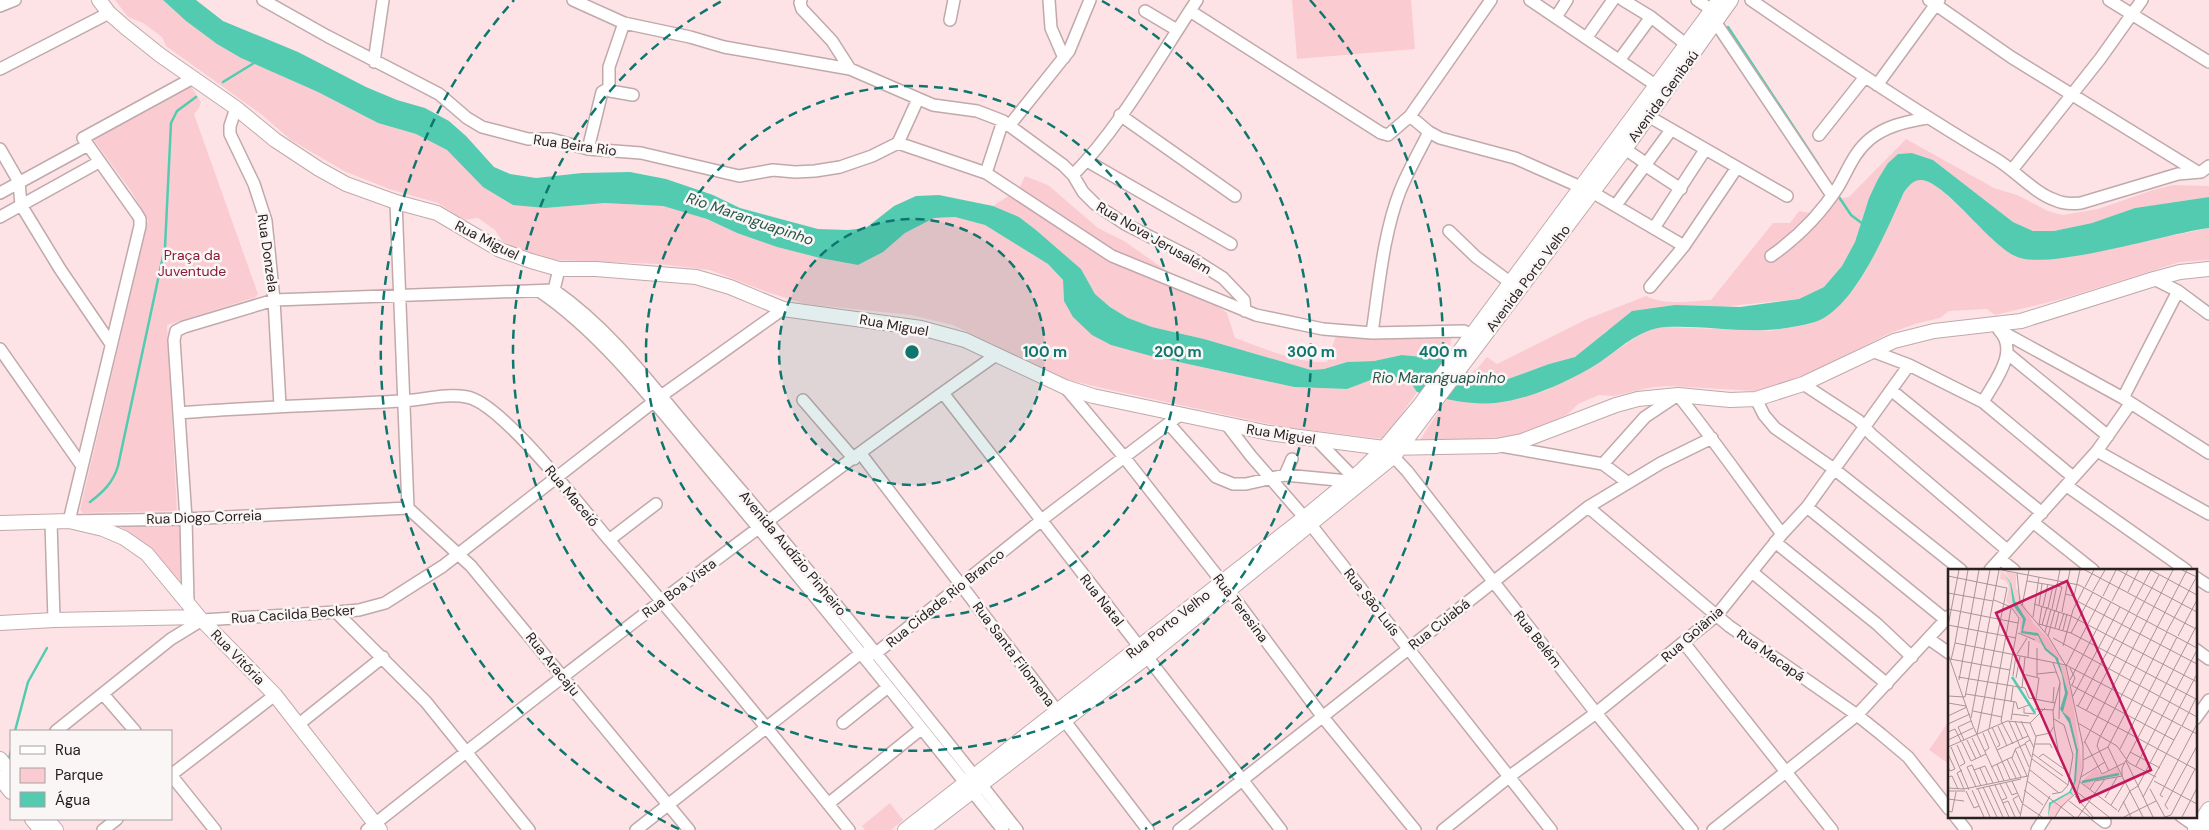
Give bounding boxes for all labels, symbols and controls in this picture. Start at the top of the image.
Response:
street label: Avenida Genibaú [1624,46,1702,146]
street label: Rua Beira Rio [532,130,618,160]
water label: Rio Maranguapinho [684,188,816,250]
street label: Rua Nova Jerusalém [1093,198,1215,278]
street label: Rua Donzela [254,213,282,293]
street label: Rua Miguel [452,216,522,264]
street label: Avenida Porto Velho [1482,221,1574,335]
park label: Praça da Juventude [158,246,226,280]
street label: Rua Miguel [858,310,930,340]
text: 100 m [1023,342,1067,362]
text: 200 m [1154,342,1202,362]
text: 300 m [1287,342,1335,362]
text: 400 m [1419,342,1467,362]
centre of rings [903,343,921,361]
water label: Rio Maranguapinho [1372,368,1506,388]
street label: Rua Miguel [1245,420,1317,448]
street label: Rua Maceió [541,462,603,530]
street label: Avenida Audízio Pinheiro [735,487,851,619]
street label: Rua Diogo Correia [146,506,262,528]
street label: Rua Cidade Rio Branco [882,545,1008,651]
street label: Rua Boa Vista [638,554,720,622]
street label: Rua São Luís [1340,565,1404,639]
inset map [1948,569,2196,818]
street label: Rua Natal [1076,570,1128,630]
street label: Rua Teresina [1209,570,1273,646]
street label: Rua Porto Velho [1122,585,1214,663]
street label: Rua Cuiabá [1405,594,1473,654]
street label: Rua Santa Filomena [969,598,1059,710]
street label: Rua Cacilda Becker [231,601,355,627]
street label: Rua Goiânia [1657,602,1727,666]
street label: Rua Belém [1510,607,1566,671]
street label: Rua Macapá [1733,625,1809,685]
street label: Rua Vitória [207,626,269,688]
street label: Rua Aracaju [522,628,584,700]
legend [10,730,172,820]
text: Rua [55,740,81,760]
text: Parque [55,765,103,785]
text: Água [55,790,90,810]

